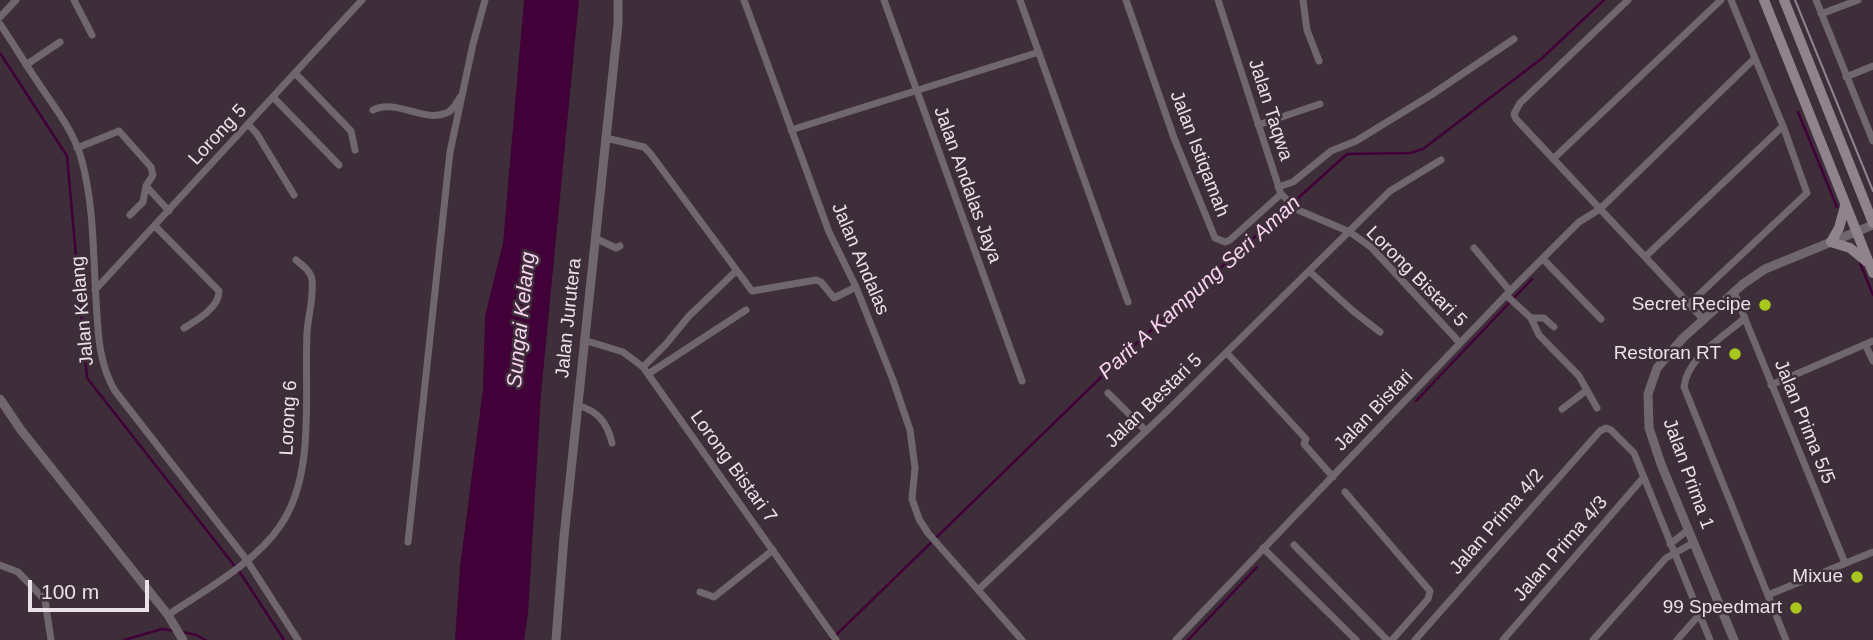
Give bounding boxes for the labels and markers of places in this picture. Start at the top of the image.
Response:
place label: Secret Recipe [1632,294,1751,316]
marker: Secret Recipe [1757,297,1773,313]
place label: Restoran RT [1614,343,1721,365]
marker: Restoran RT [1727,346,1743,362]
place label: Mixue [1792,566,1843,588]
marker: Mixue [1849,569,1865,585]
place label: 99 Speedmart [1663,597,1782,619]
marker: 99 Speedmart [1788,600,1804,616]

